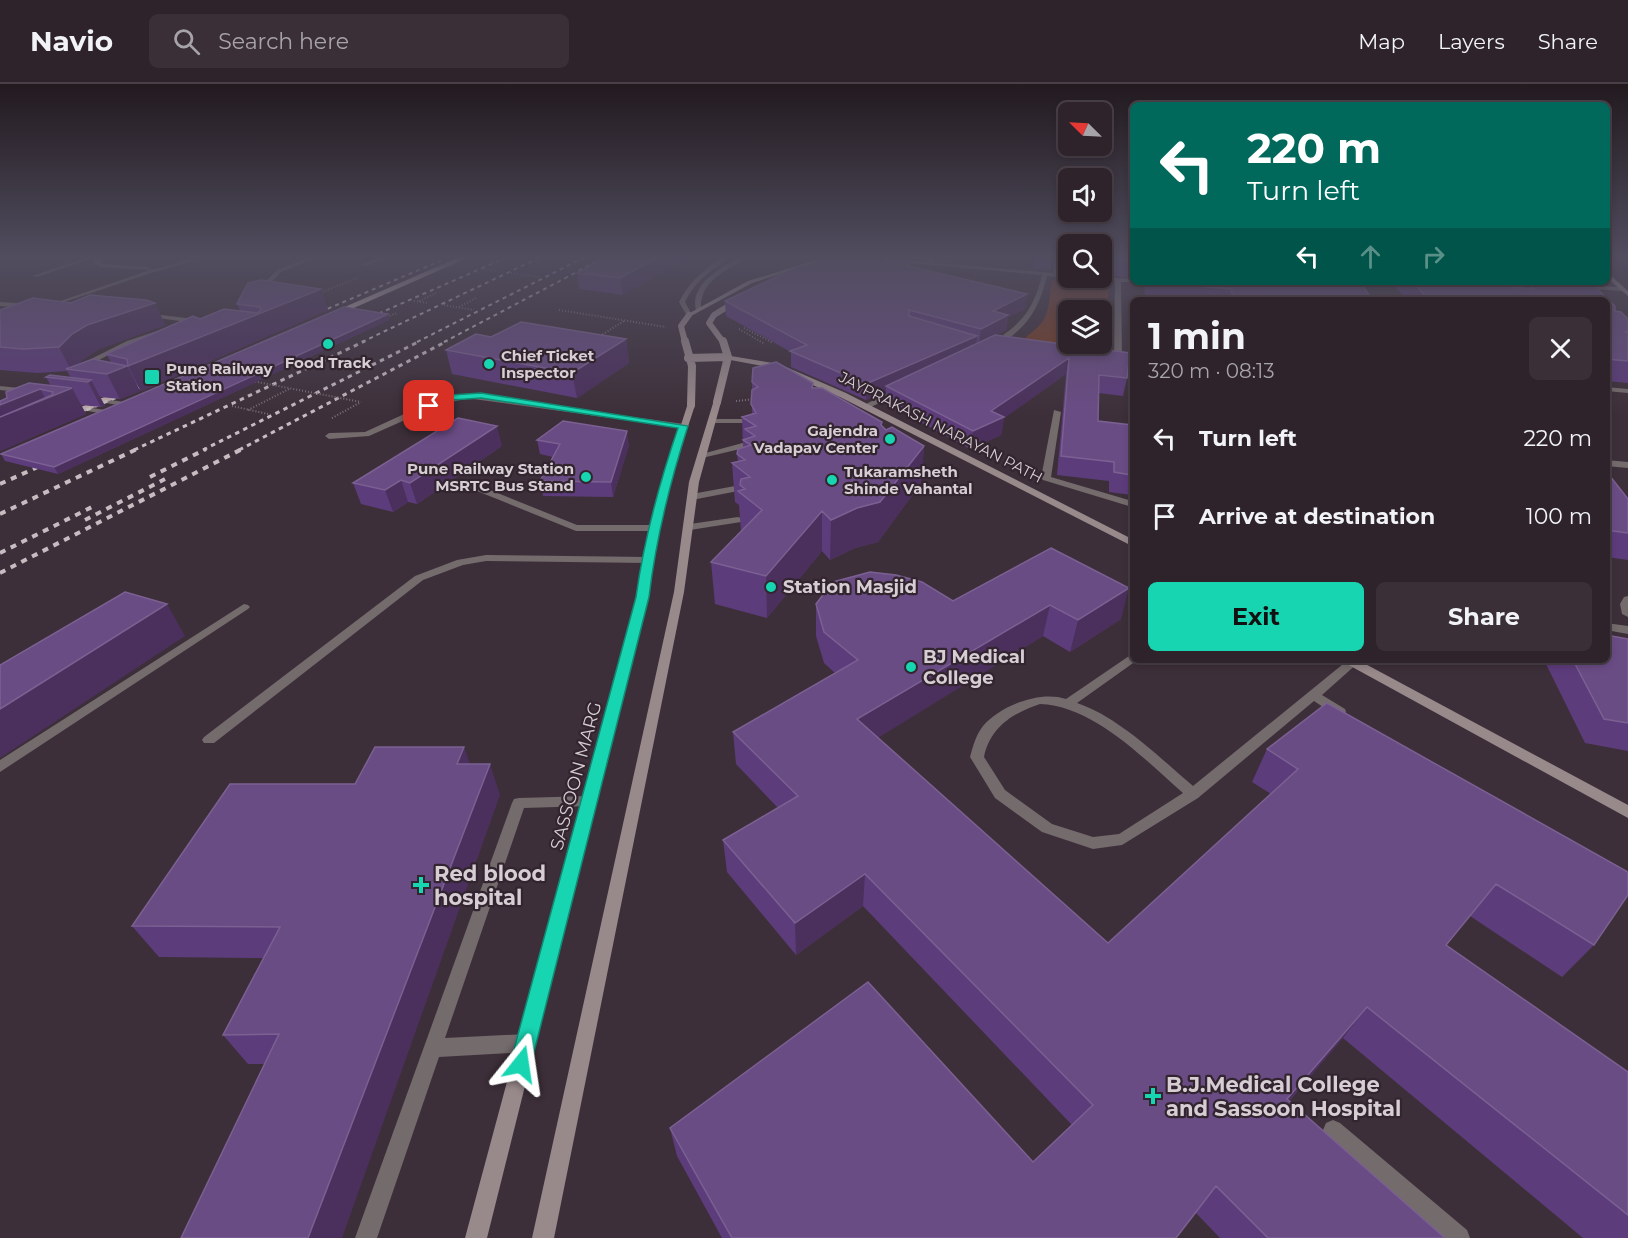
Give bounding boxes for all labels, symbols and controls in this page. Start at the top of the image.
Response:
search box [149,14,569,68]
text: Navio [30,24,113,58]
icon: search [170,25,203,58]
text: Search here [218,28,349,55]
text: Map [1358,29,1405,54]
text: Layers [1438,29,1505,54]
text: Share [1538,29,1598,54]
north arrow [1058,102,1112,156]
map controls [1058,102,1112,354]
text: 220 m [1247,122,1381,174]
icon: left [1148,126,1226,204]
button: sound [1058,168,1112,222]
text: Turn left [1247,174,1360,207]
button: search [1058,234,1112,288]
icon: left [1291,240,1324,273]
icon: ahead [1354,240,1387,273]
icon: right [1417,240,1450,273]
button: layers [1058,300,1112,354]
text: 1 min [1148,314,1246,358]
button: close [1529,317,1592,380]
marker: Food Track [321,337,335,351]
place label: Chief Ticket Inspector [501,346,595,382]
place label: Food Track [285,353,371,372]
marker: Chief Ticket Inspector [482,357,496,371]
place label: Pune Railway Station [166,359,274,395]
text: 320 m · 08:13 [1148,359,1274,383]
street label: JAYPRAKASH NARAYAN PATH [835,367,1046,487]
marker: Pune Railway Station [143,368,161,386]
pin [403,380,454,431]
icon: arrive [412,389,445,422]
place label: Gajendra Vadapav Center [753,421,879,457]
icon: left [1148,422,1181,455]
text: Turn left [1199,425,1297,452]
text: 220 m [1523,425,1592,452]
marker: Gajendra Vadapav Center [883,432,897,446]
place label: Pune Railway Station MSRTC Bus Stand [407,459,574,495]
place label: Tukaramsheth Shinde Vahantal [844,462,973,498]
marker: Pune Railway Station MSRTC Bus Stand [579,470,593,484]
marker: Tukaramsheth Shinde Vahantal [825,473,839,487]
icon: arrive [1148,500,1181,533]
text: Arrive at destination [1199,503,1435,530]
text: 100 m [1526,503,1592,530]
place label: Station Masjid [783,576,917,598]
marker: Station Masjid [764,580,778,594]
button: Exit [1148,582,1364,651]
button: Share [1376,582,1592,651]
place label: BJ Medical College [923,646,1025,689]
marker: BJ Medical College [904,660,918,674]
street label: SASSOON MARG [546,699,606,853]
place label: Red blood hospital [434,861,546,910]
marker: Red blood hospital [412,876,430,894]
position arrow [489,1032,553,1096]
place label: B.J.Medical College and Sassoon Hospital [1166,1072,1401,1121]
marker: B.J.Medical College and Sassoon Hospital [1144,1087,1162,1105]

